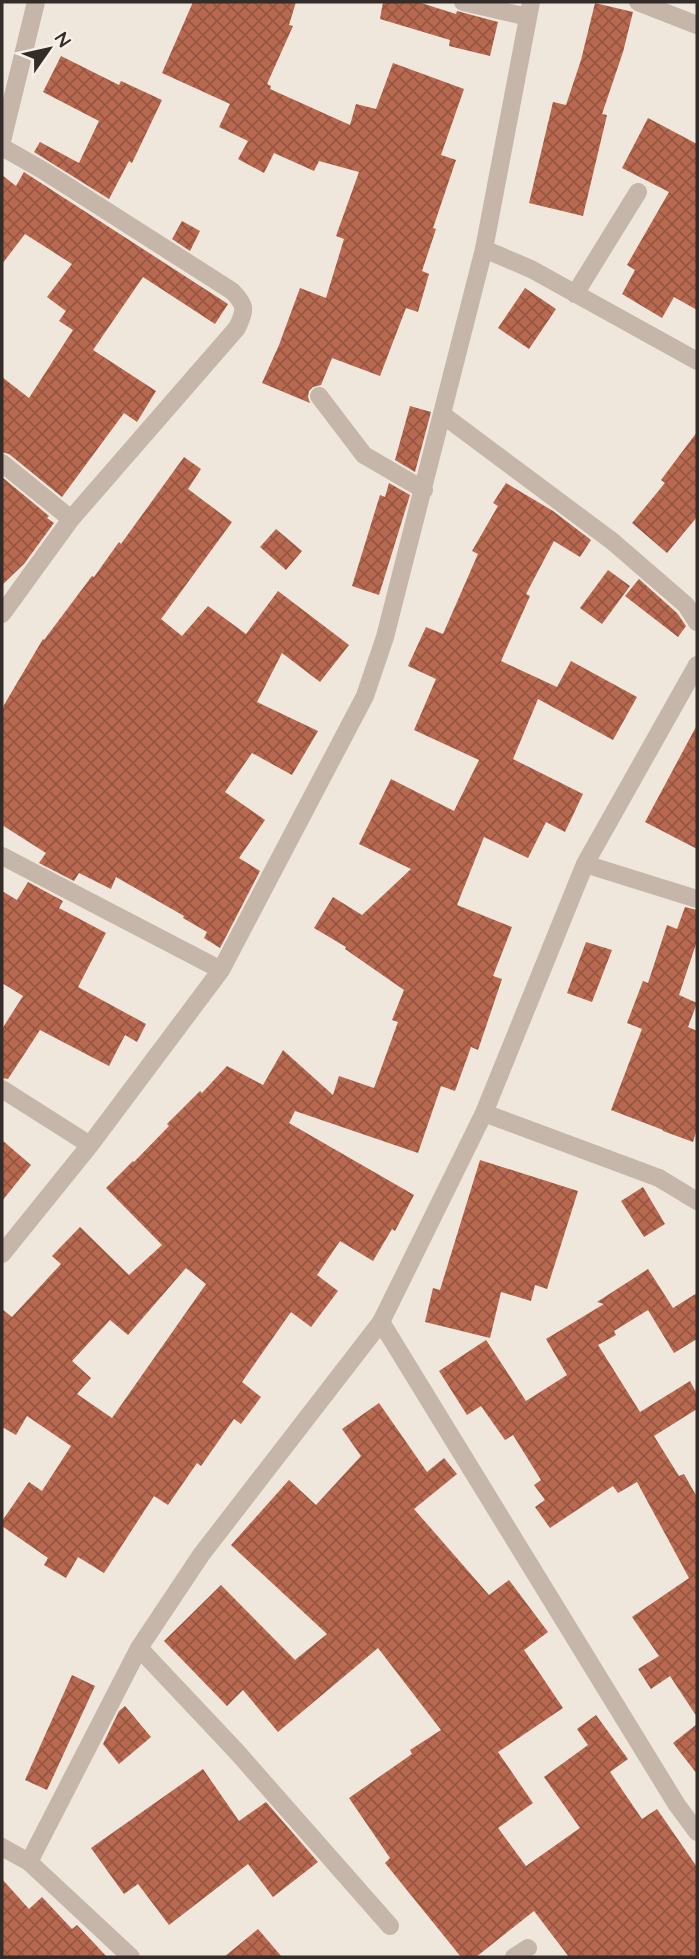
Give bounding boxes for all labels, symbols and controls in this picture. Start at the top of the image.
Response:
north arrow [14,14,84,84]
text: N [49,27,77,52]

